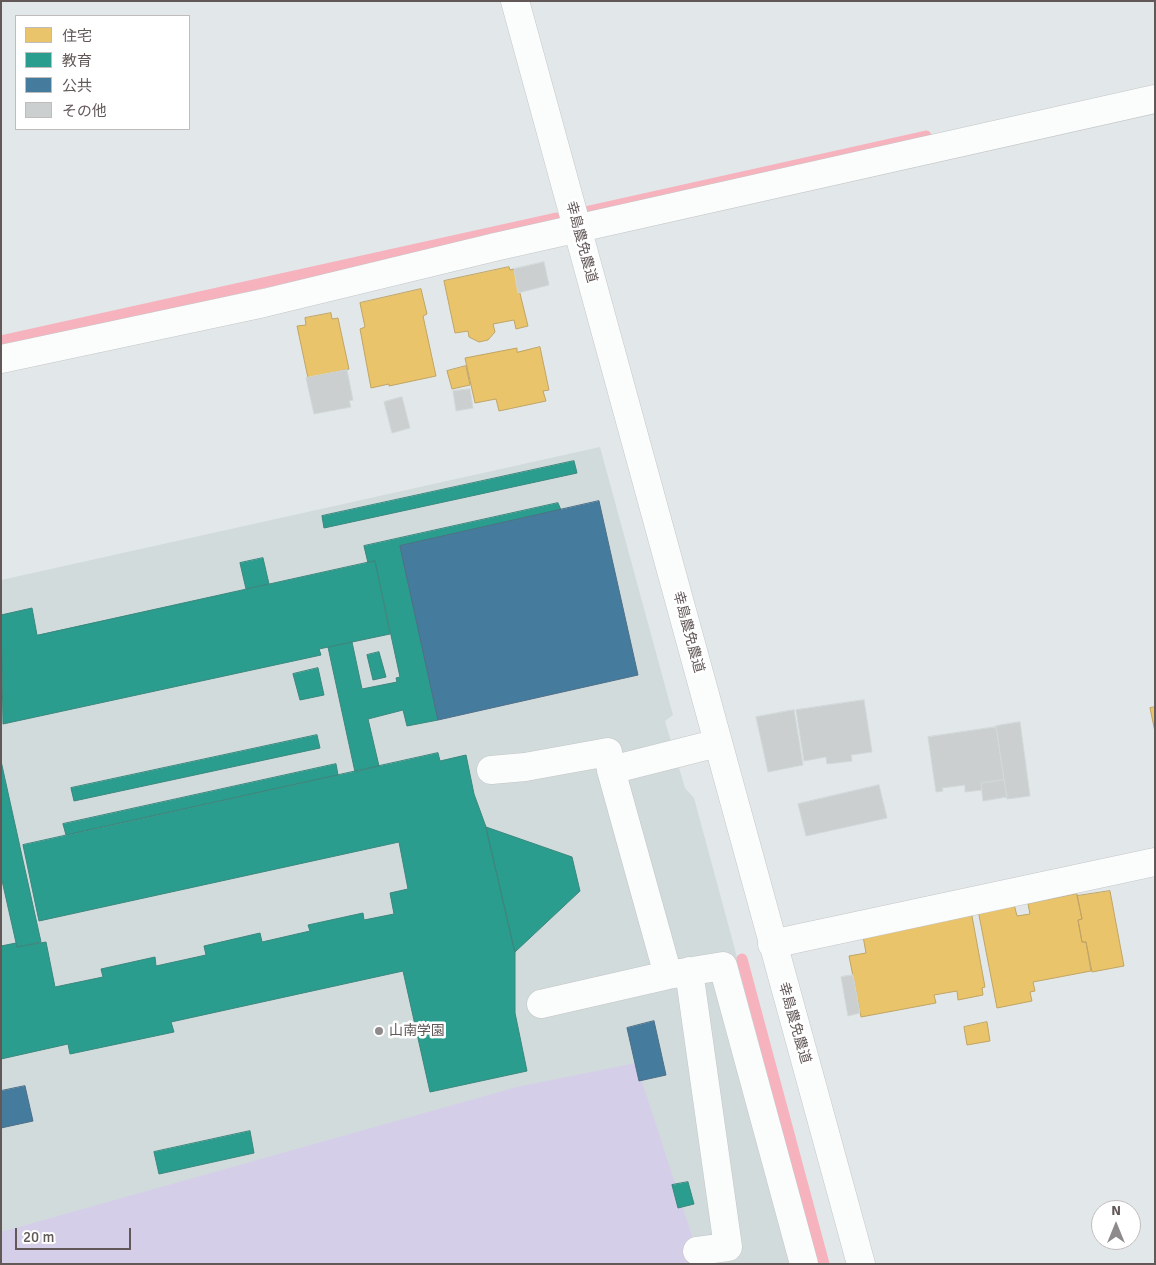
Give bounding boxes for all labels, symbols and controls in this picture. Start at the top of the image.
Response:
legend [15,15,190,130]
text: 住宅 [62,27,92,45]
text: 教育 [62,52,92,70]
text: 公共 [62,77,92,95]
text: その他 [62,102,107,120]
street label: 幸島農免農道 [562,199,600,285]
street label: 幸島農免農道 [669,589,707,675]
street label: 幸島農免農道 [774,980,814,1066]
place label: 山南学園 [389,1023,445,1039]
marker: 山南学園 [373,1025,385,1037]
north arrow [1091,1200,1141,1250]
text: N [1111,1202,1121,1219]
scale bar [18,1218,134,1250]
text: 20 m [23,1228,54,1246]

